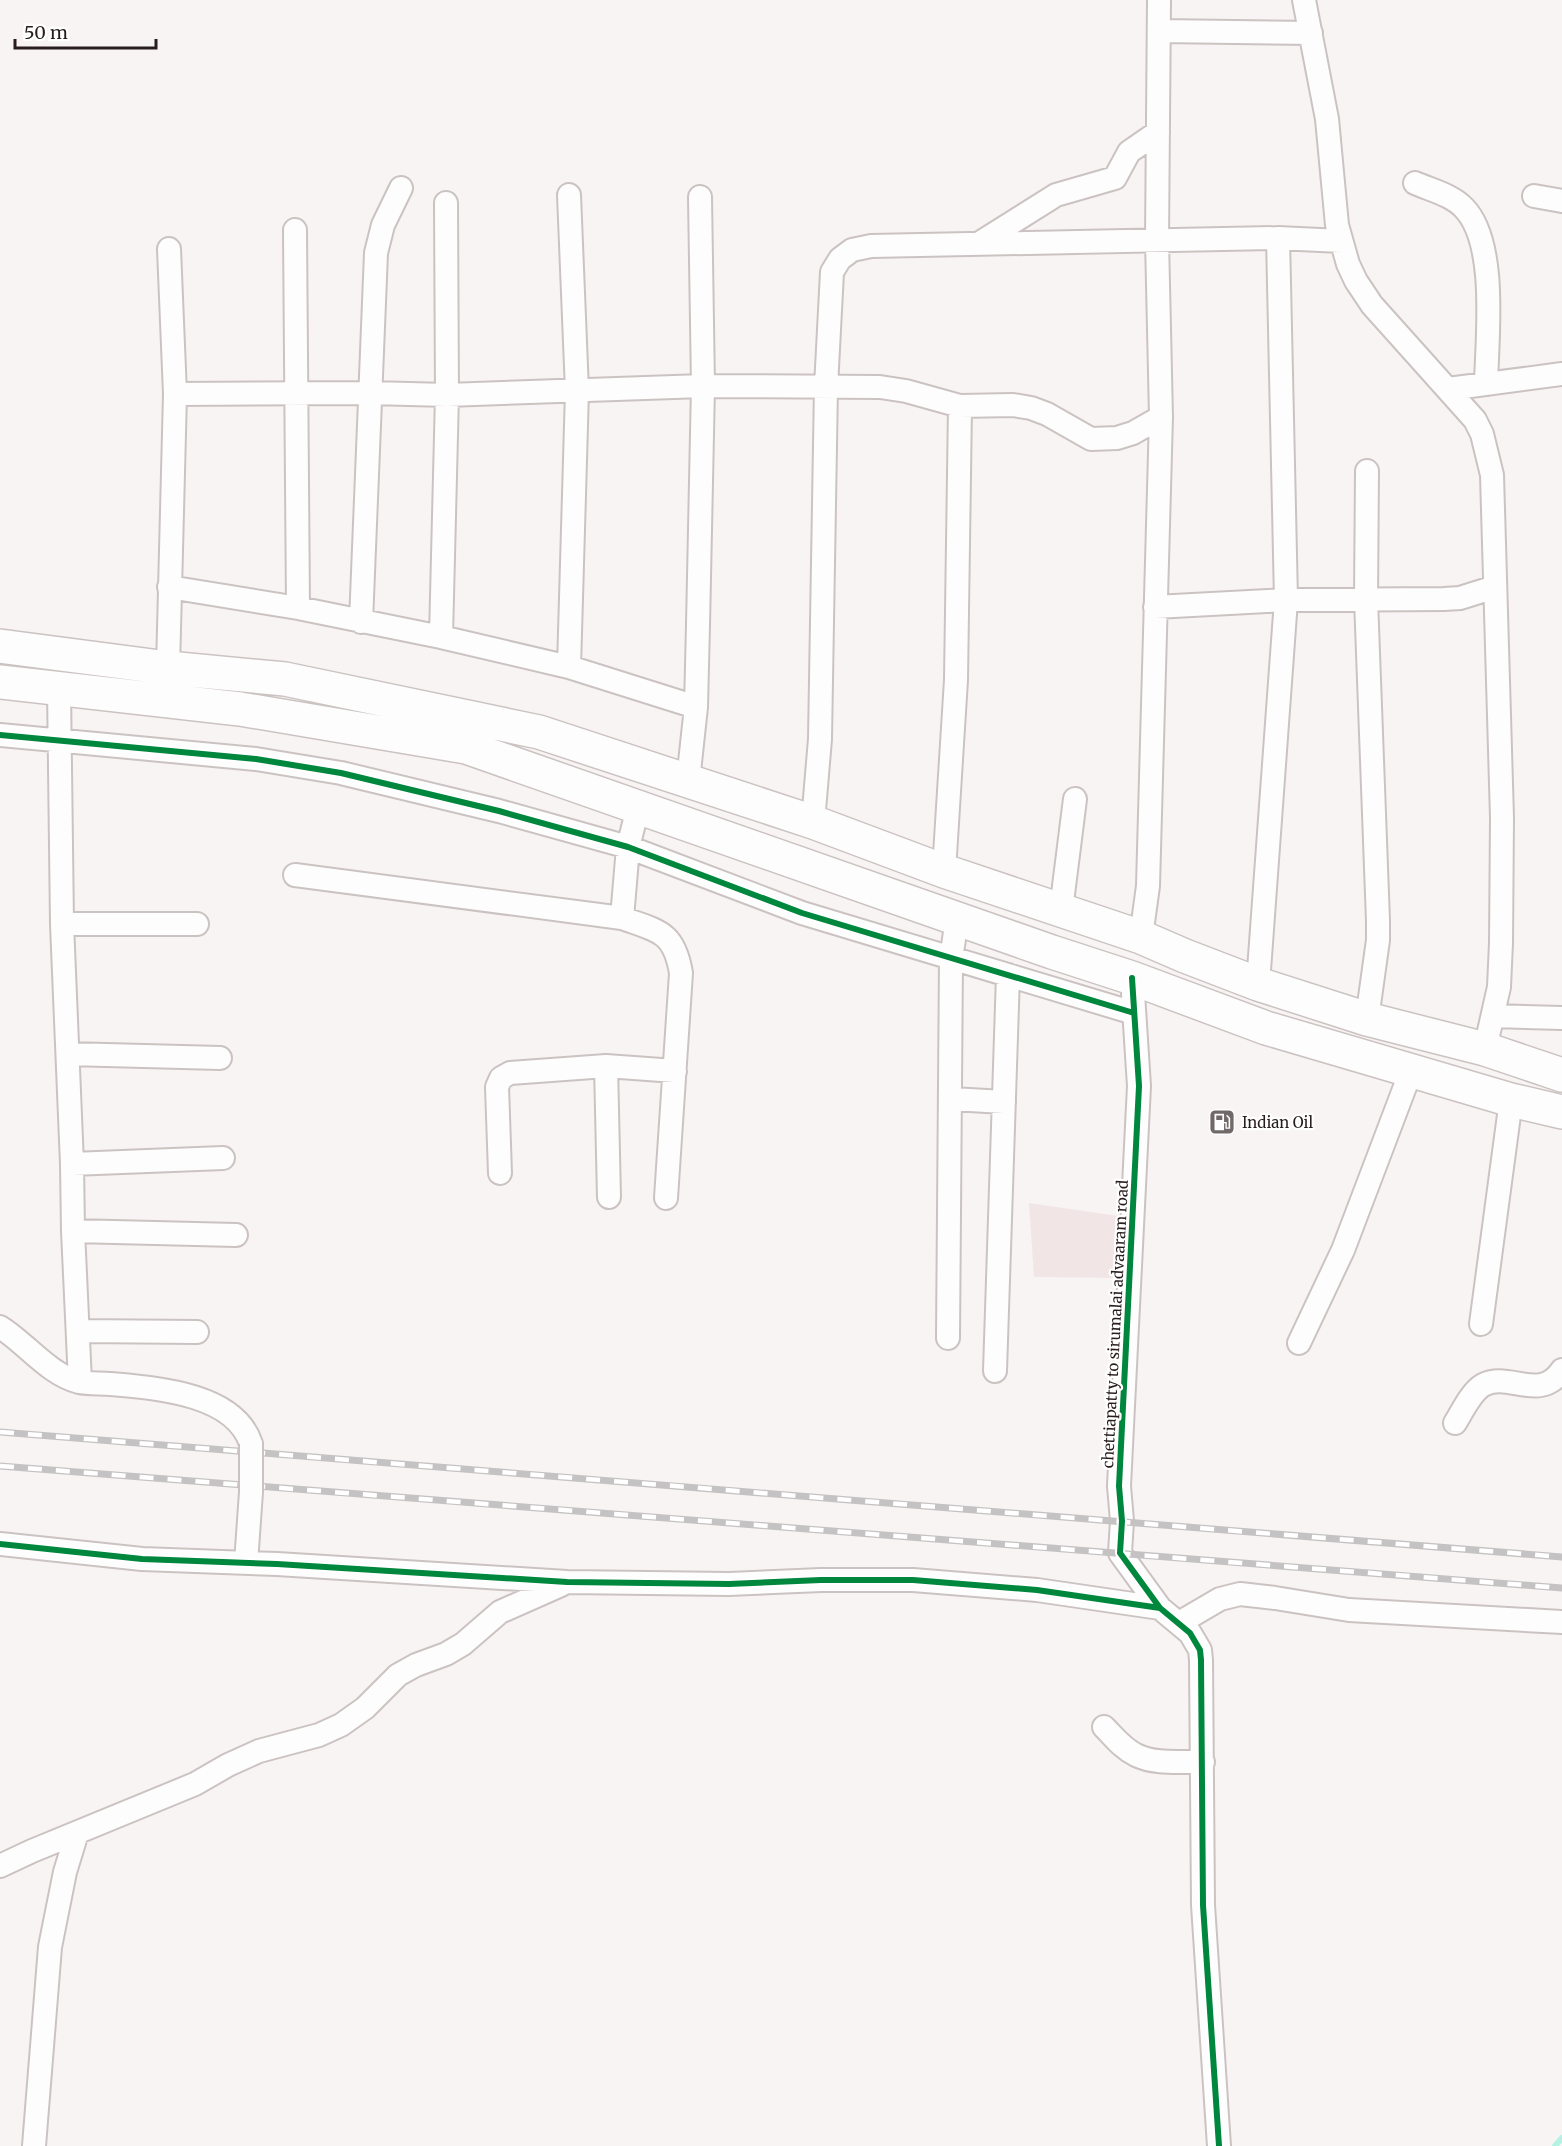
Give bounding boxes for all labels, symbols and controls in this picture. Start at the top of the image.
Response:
scale bar [15,12,156,50]
text: 50 m [24,21,68,44]
fuel station icon: Indian Oil [1207,1107,1237,1137]
place label: Indian Oil [1242,1113,1313,1132]
street label: chettiapatty to sirumalai advaaram road [1098,1179,1132,1469]

